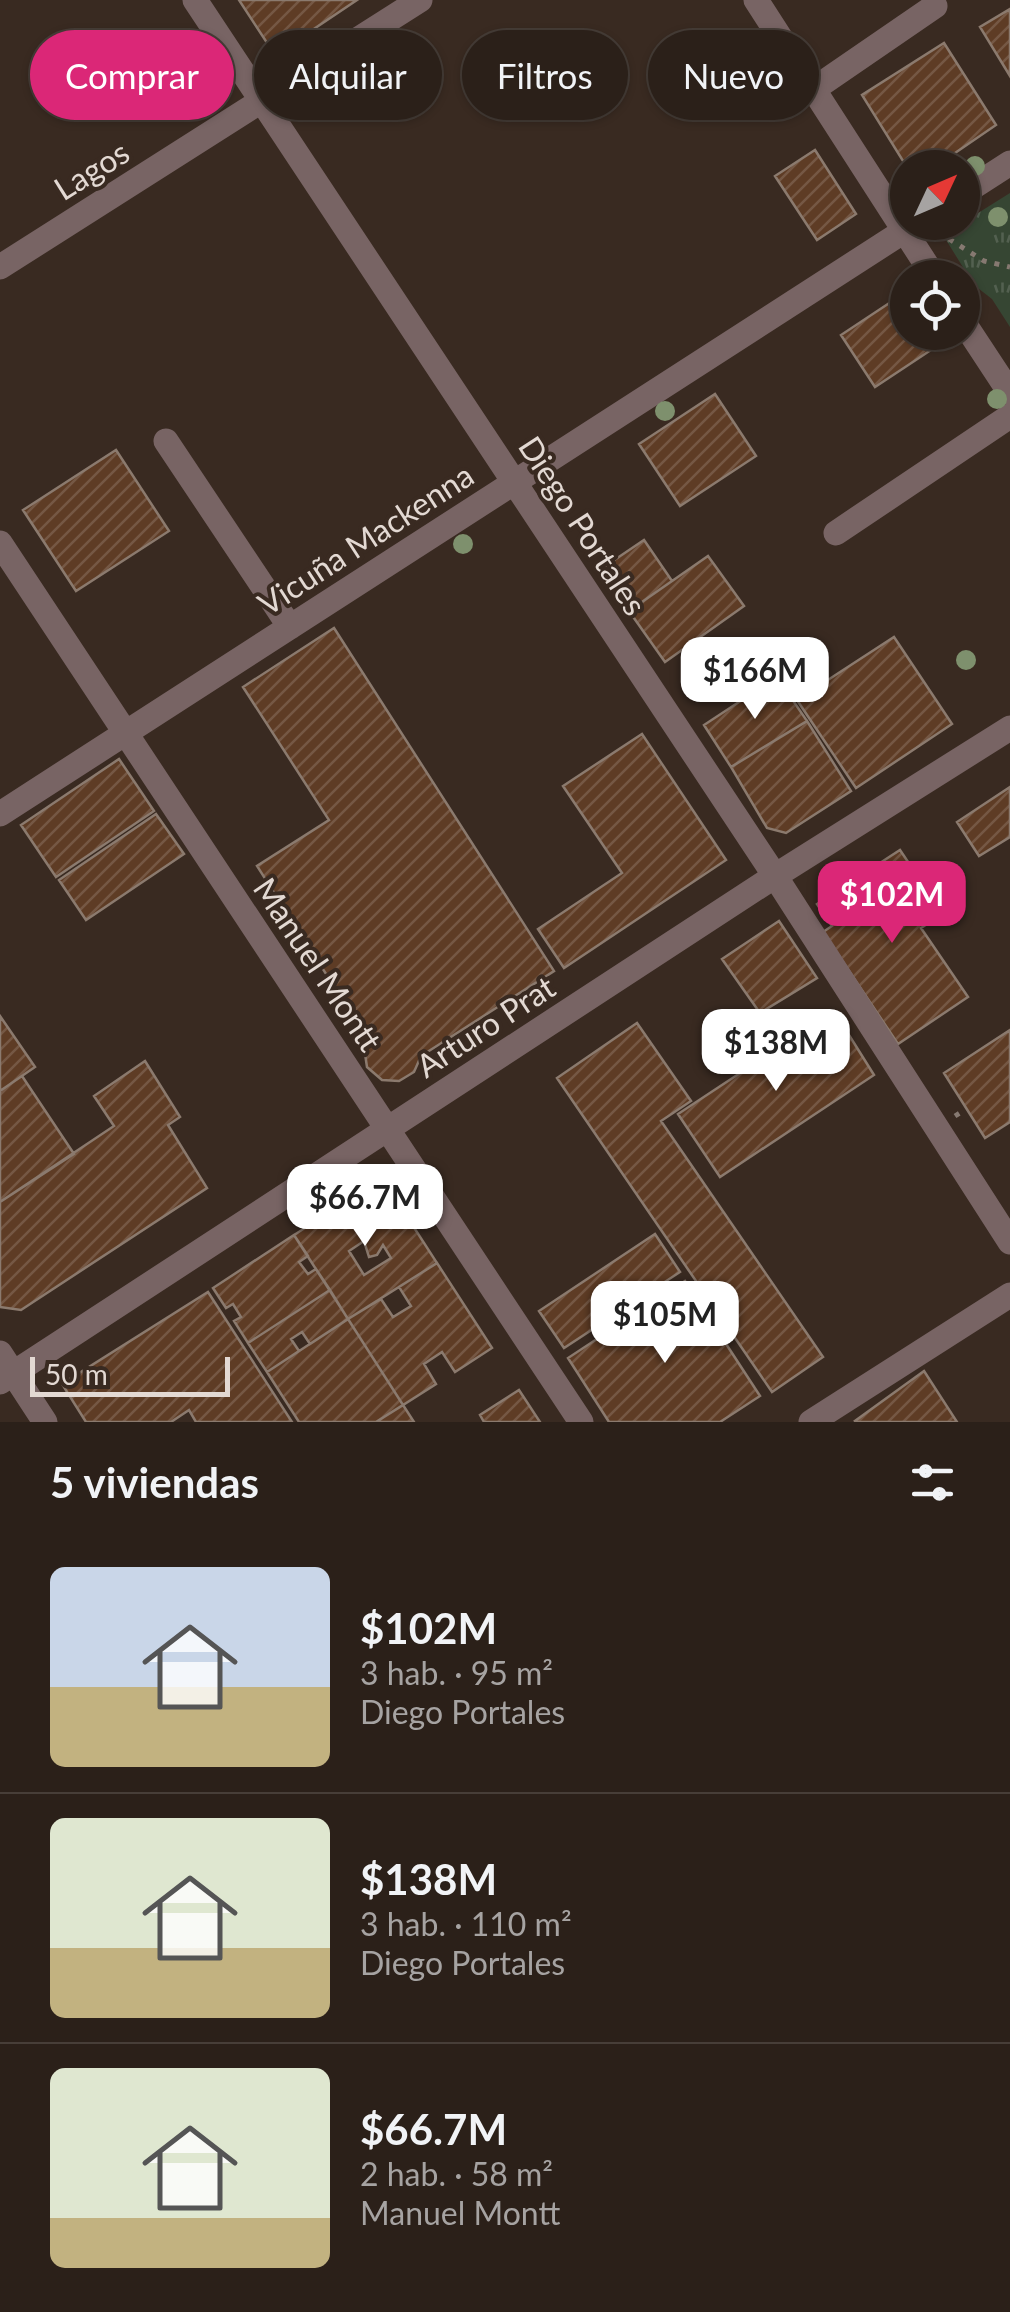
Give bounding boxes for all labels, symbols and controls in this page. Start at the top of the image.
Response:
chip: Comprar [30,30,234,120]
chip: Alquilar [254,30,442,120]
chip: Filtros [462,30,628,120]
chip: Nuevo [648,30,819,120]
street label: Lagos [47,132,136,208]
north arrow [890,150,980,240]
map controls [890,150,980,350]
button: locate [890,260,980,350]
street label: Diego Portales [511,429,655,622]
street label: Vicuña Mackenna [250,455,480,623]
pin: $166M [685,637,825,722]
text: $166M [703,650,807,689]
pin: $102M [822,861,962,946]
street label: Manuel Montt [246,870,390,1058]
text: $102M [840,874,944,913]
street label: Arturo Prat [409,966,562,1085]
pin: $138M [706,1009,846,1094]
text: $138M [724,1022,828,1061]
pin: $66.7M [284,1164,446,1249]
text: $66.7M [309,1177,421,1216]
pin: $105M [595,1281,735,1366]
text: $105M [613,1294,717,1333]
scale bar [30,1352,230,1396]
text: 50 m [45,1357,108,1391]
icon: filters [905,1455,960,1510]
text: 5 viviendas [50,1457,259,1507]
text: $102M [360,1603,497,1653]
icon: home [130,1607,250,1727]
text: 3 hab. · 95 m² [360,1653,553,1692]
text: Diego Portales [360,1692,565,1731]
text: $138M [360,1854,497,1904]
icon: home [130,1858,250,1978]
text: 3 hab. · 110 m² [360,1904,572,1943]
text: Diego Portales [360,1943,565,1982]
text: $66.7M [360,2104,507,2154]
icon: home [130,2108,250,2228]
text: 2 hab. · 58 m² [360,2154,553,2193]
text: Manuel Montt [360,2193,560,2232]

